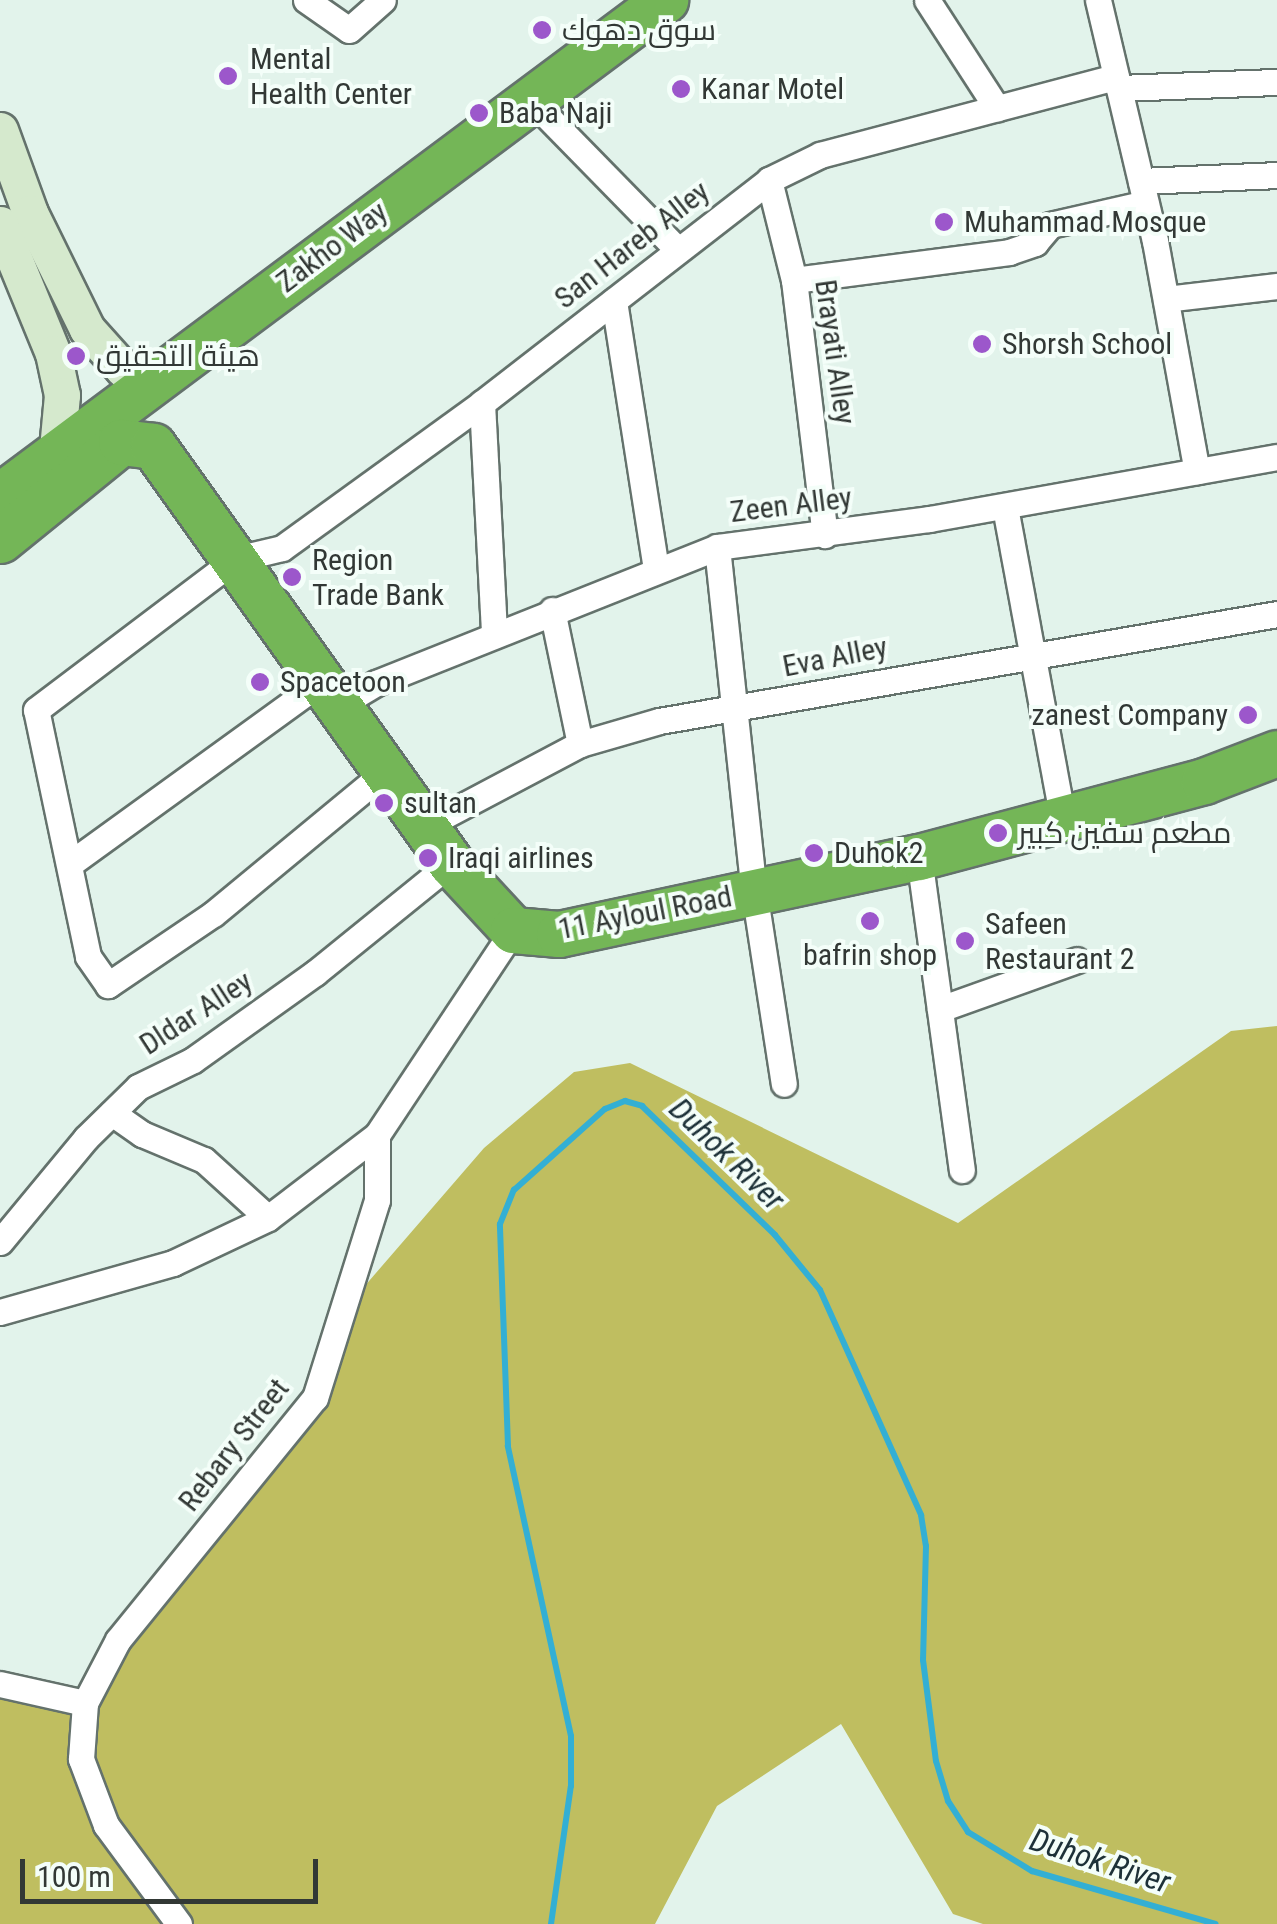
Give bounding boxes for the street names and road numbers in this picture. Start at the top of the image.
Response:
street label: San Hareb Alley [547,173,717,317]
street label: Zakho Way [270,194,394,300]
street label: Brayati Alley [807,277,863,427]
street label: Zeen Alley [728,480,854,530]
street label: Eva Alley [780,629,890,685]
street label: 11 Ayloul Road [555,879,735,947]
street label: Dldar Alley [133,963,259,1063]
street label: Rebary Street [171,1372,297,1518]

